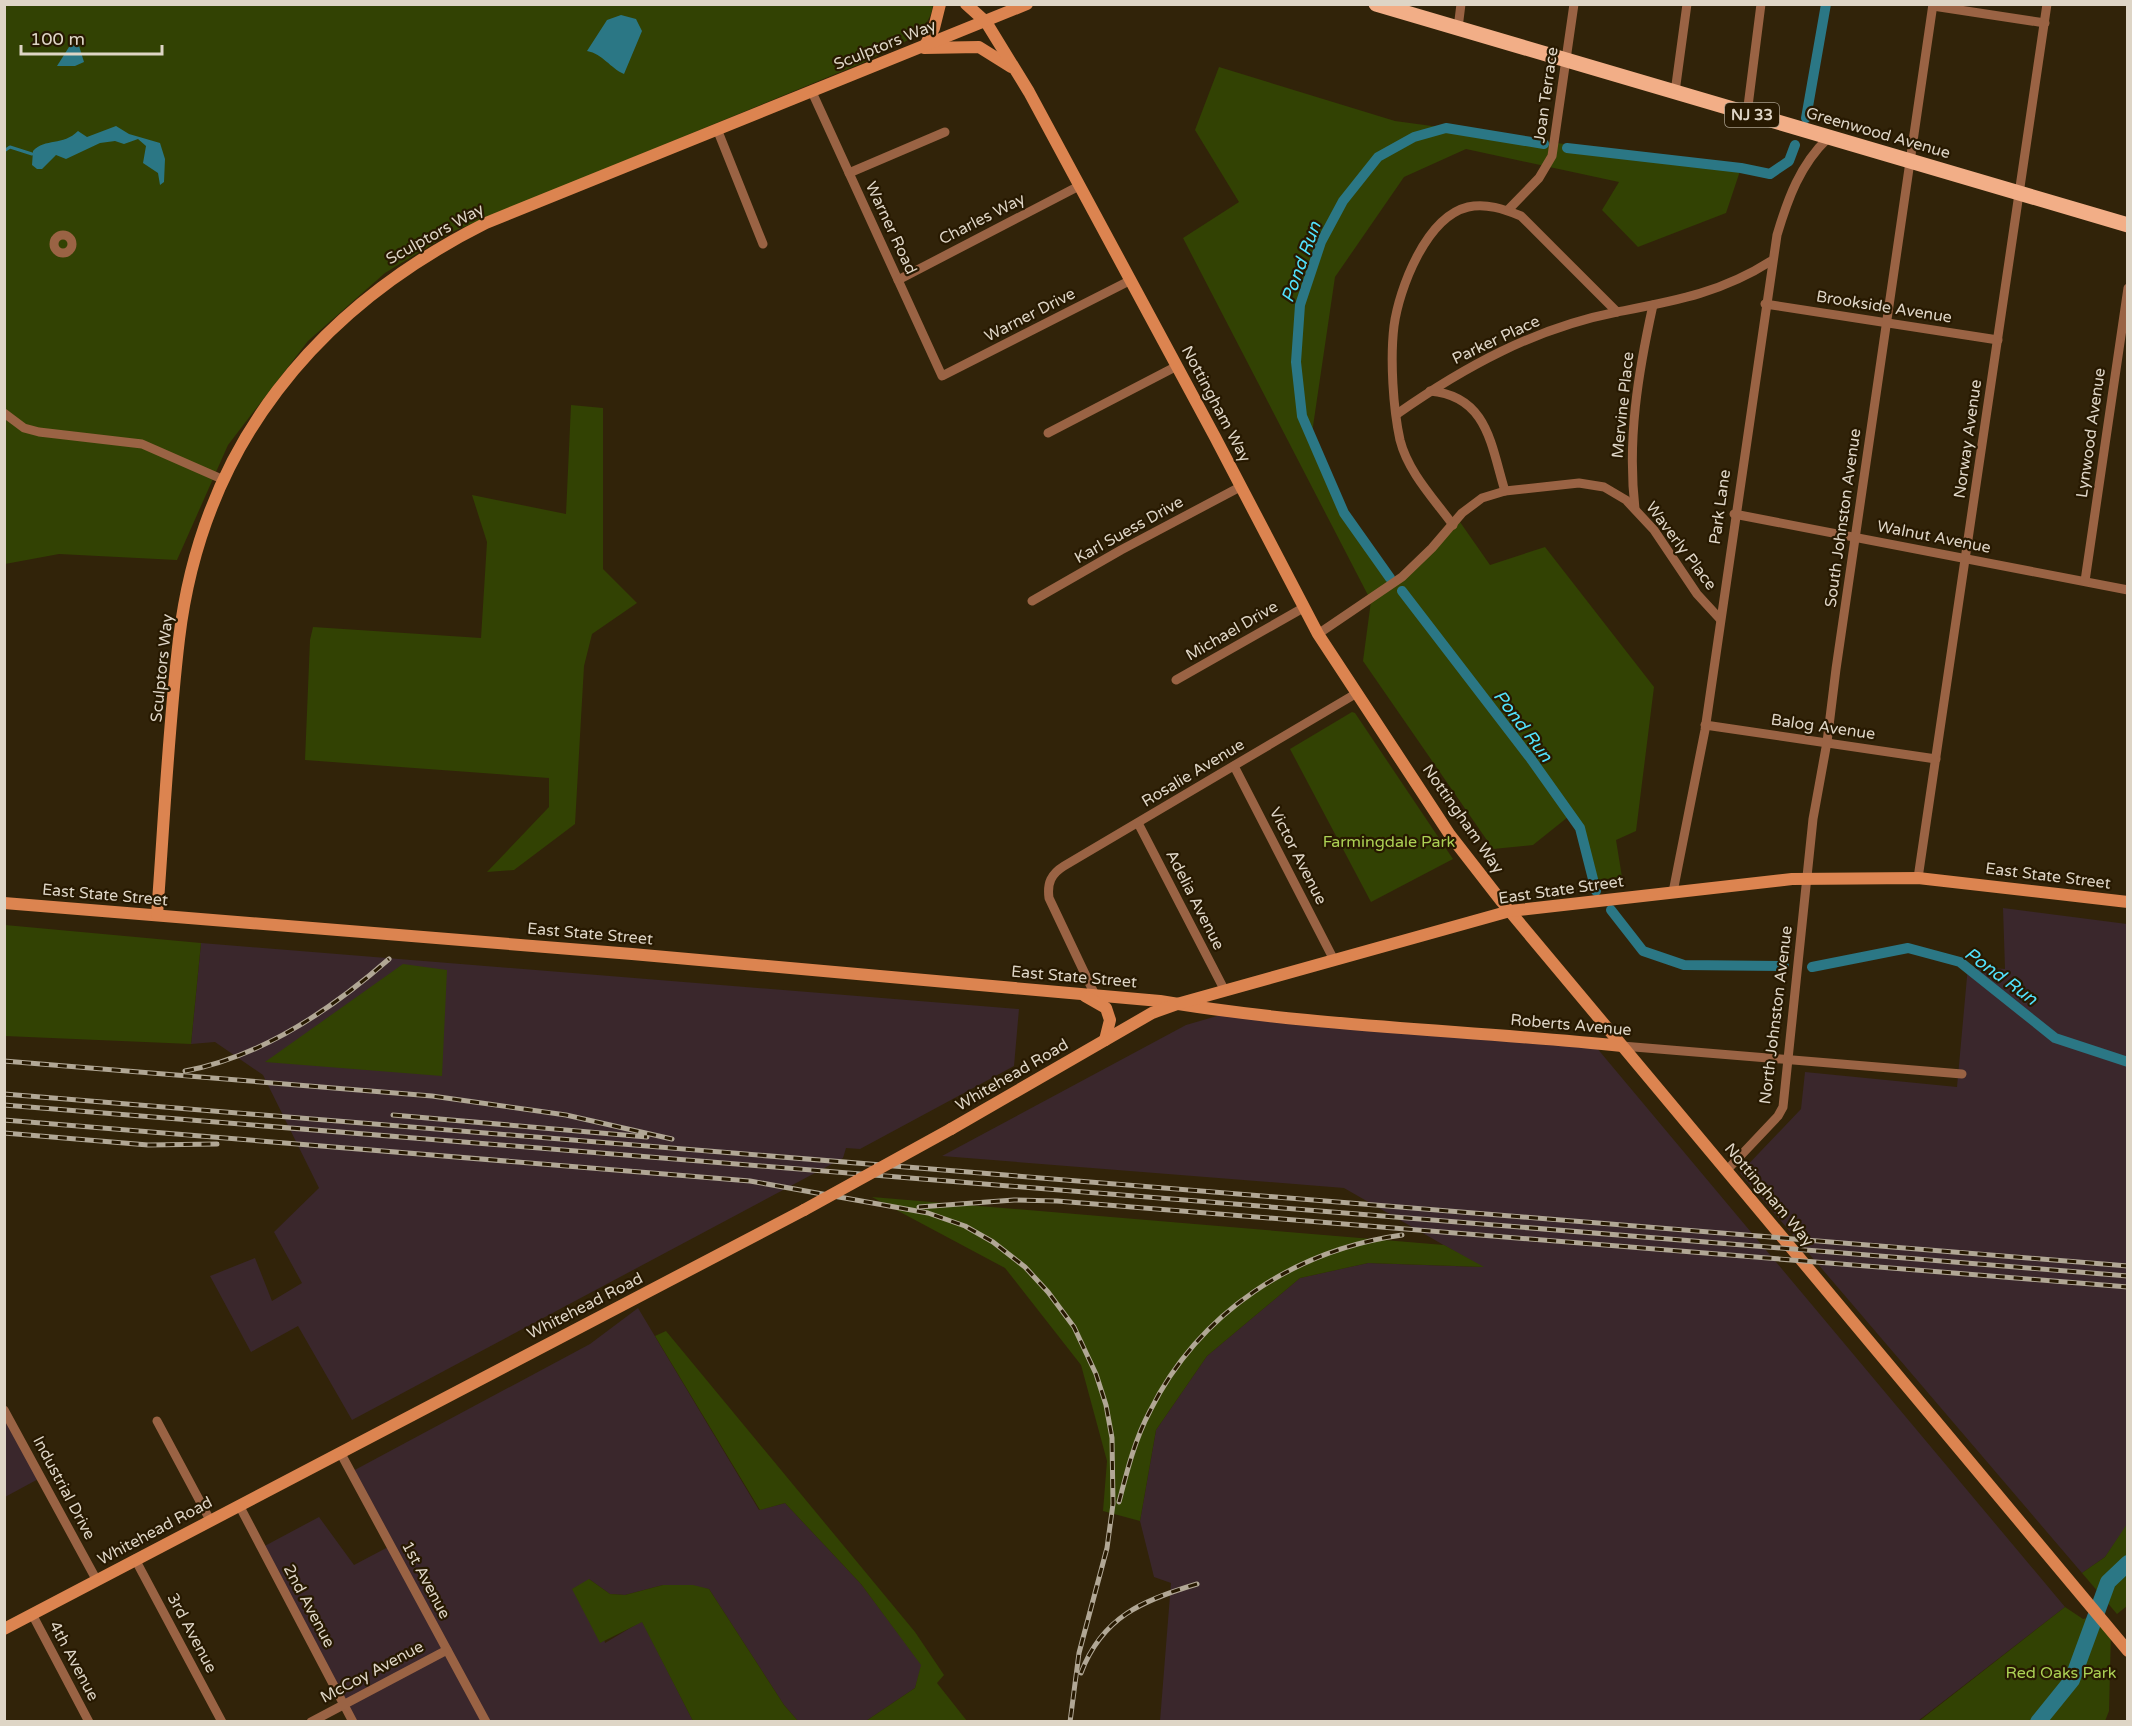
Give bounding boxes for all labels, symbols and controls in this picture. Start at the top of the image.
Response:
street label: Sculptors Way [831,15,940,75]
scale bar [21,18,162,56]
text: 100 m [30,28,85,50]
street label: Joan Terrace [1529,46,1563,144]
road number: NJ 33 [1725,103,1779,127]
street label: Greenwood Avenue [1804,103,1952,163]
street label: Warner Road [861,178,921,278]
street label: Charles Way [936,189,1029,249]
street label: Sculptors Way [383,199,488,269]
water label: Pond Run [1276,218,1326,305]
street label: Warner Drive [981,284,1079,346]
street label: Brookside Avenue [1815,286,1953,328]
street label: Parker Place [1449,311,1543,369]
street label: Nottingham Way [1177,342,1255,466]
street label: Mervine Place [1607,351,1639,459]
street label: Lynwood Avenue [2072,367,2110,499]
street label: Norway Avenue [1950,378,1986,500]
street label: South Johnston Avenue [1821,427,1865,609]
street label: Park Lane [1705,468,1735,546]
street label: Karl Suess Drive [1071,492,1187,568]
street label: Waverly Place [1641,498,1721,594]
street label: Walnut Avenue [1875,516,1993,558]
street label: Michael Drive [1182,597,1282,665]
street label: Sculptors Way [146,612,178,723]
water label: Pond Run [1489,686,1558,767]
street label: Balog Avenue [1769,710,1877,744]
street label: Rosalie Avenue [1138,734,1248,812]
street label: Nottingham Way [1418,760,1508,878]
street label: Victor Avenue [1265,804,1331,908]
park label: Farmingdale Park [1323,832,1456,852]
street label: Adelia Avenue [1161,847,1229,953]
street label: East State Street [1984,858,2112,894]
street label: East State Street [1497,871,1625,909]
street label: East State Street [41,880,169,910]
street label: East State Street [526,919,654,949]
street label: North Johnston Avenue [1755,925,1797,1105]
water label: Pond Run [1960,942,2042,1010]
street label: East State Street [1010,962,1138,992]
street label: Roberts Avenue [1510,1010,1632,1040]
street label: Whitehead Road [952,1035,1072,1115]
street label: Nottingham Way [1720,1139,1818,1251]
street label: Whitehead Road [524,1268,646,1344]
street label: Industrial Drive [28,1433,100,1543]
street label: Whitehead Road [94,1492,216,1570]
street label: 1st Avenue [397,1538,455,1622]
street label: 2nd Avenue [279,1561,339,1651]
street label: 3rd Avenue [163,1590,221,1676]
street label: 4th Avenue [45,1618,103,1704]
street label: McCoy Avenue [317,1636,427,1708]
park label: Red Oaks Park [2005,1663,2117,1683]

